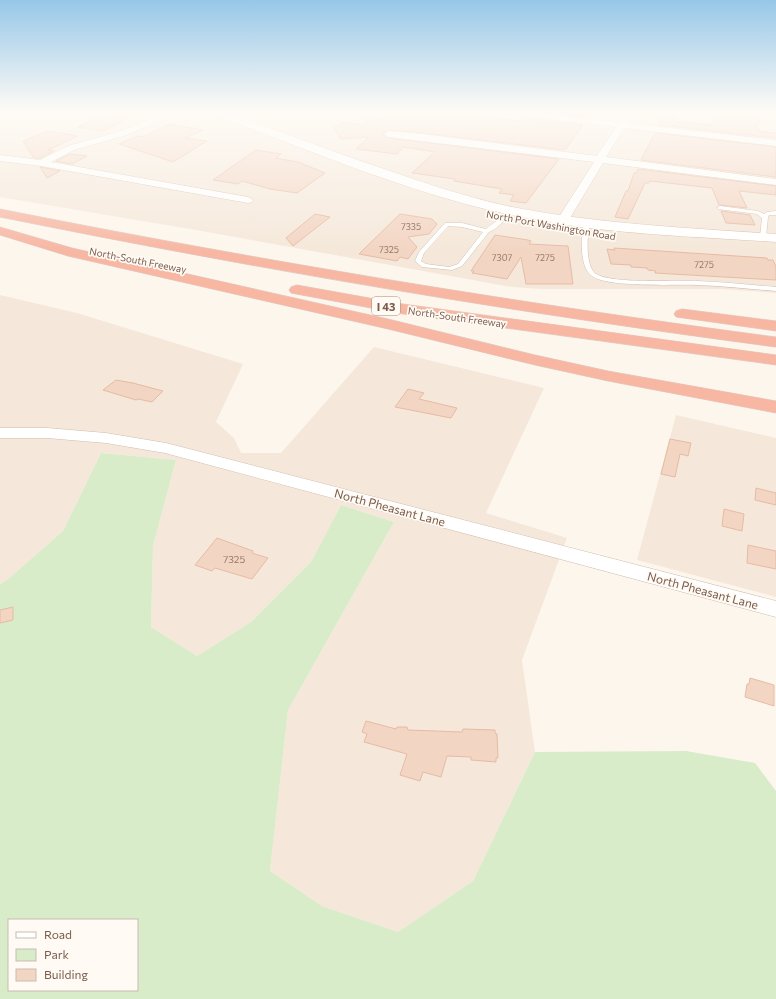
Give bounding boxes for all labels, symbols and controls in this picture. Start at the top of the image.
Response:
street label: North Port Washington Road [485,208,617,242]
house number: 7335 [401,221,421,232]
house number: 7325 [379,244,399,255]
street label: North-South Freeway [88,245,188,275]
house number: 7307 [492,252,512,263]
house number: 7275 [535,252,555,263]
house number: 7275 [694,259,714,270]
road number: I 43 [372,297,400,315]
street label: North-South Freeway [407,304,507,330]
street label: North Pheasant Lane [333,485,447,529]
house number: 7325 [223,553,245,565]
street label: North Pheasant Lane [646,568,760,612]
legend [8,919,138,991]
text: Road [44,927,72,941]
text: Park [44,947,70,961]
text: Building [44,967,88,981]

